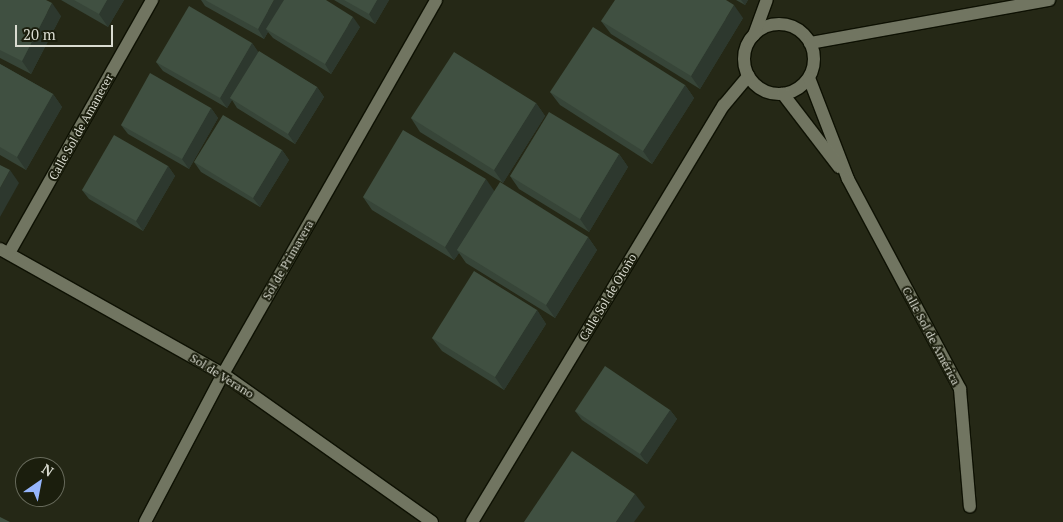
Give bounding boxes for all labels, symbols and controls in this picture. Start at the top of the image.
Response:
scale bar [18,15,115,47]
text: 20 m [23,24,56,44]
street label: Calle Sol de Amanecer [46,71,116,183]
street label: Sol de Primavera [259,218,317,302]
street label: Calle Sol de Otoño [576,251,640,343]
street label: Calle Sol de América [899,284,963,388]
street label: Sol de Verano [187,351,257,401]
north arrow [15,457,65,507]
text: N [38,459,58,481]

